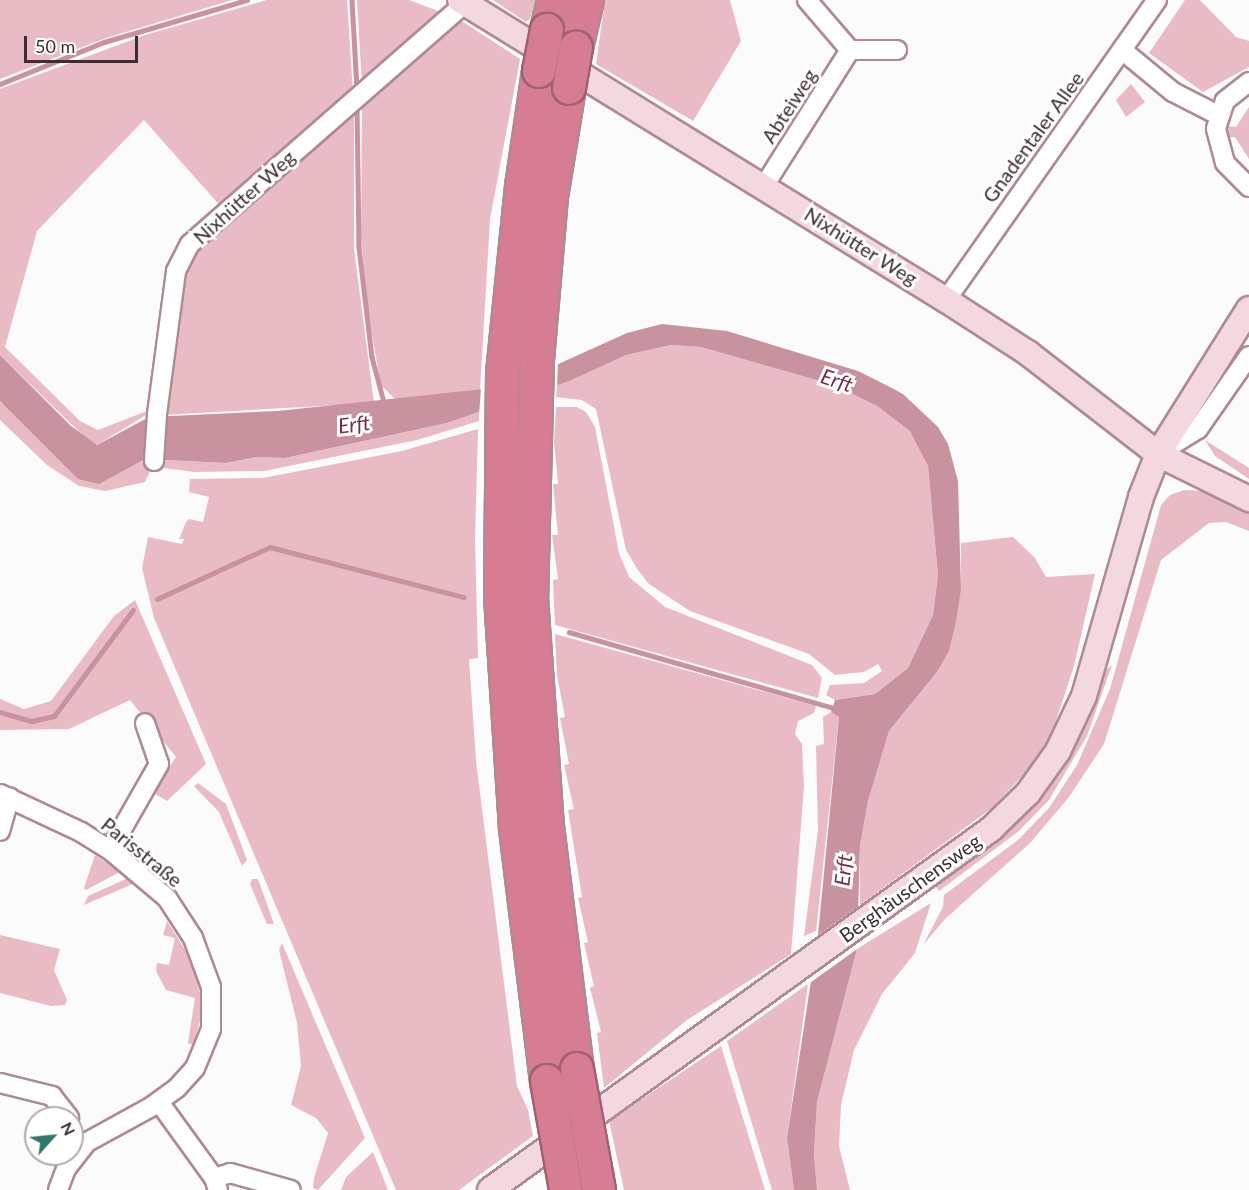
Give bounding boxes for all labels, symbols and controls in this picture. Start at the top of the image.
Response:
scale bar [27,24,141,62]
text: 50 m [35,35,75,57]
street label: Abteiweg [756,64,822,148]
street label: Gnadentaler Allee [977,66,1089,208]
street label: Nixhütter Weg [188,145,300,249]
street label: Nixhütter Weg [800,202,922,290]
water label: Erft [818,363,856,397]
water label: Erft [337,410,371,438]
street label: Parisstraße [97,812,187,892]
street label: Berghäuschensweg [834,829,986,947]
water label: Erft [829,853,857,887]
north arrow [24,1106,84,1166]
text: N [57,1119,80,1138]

